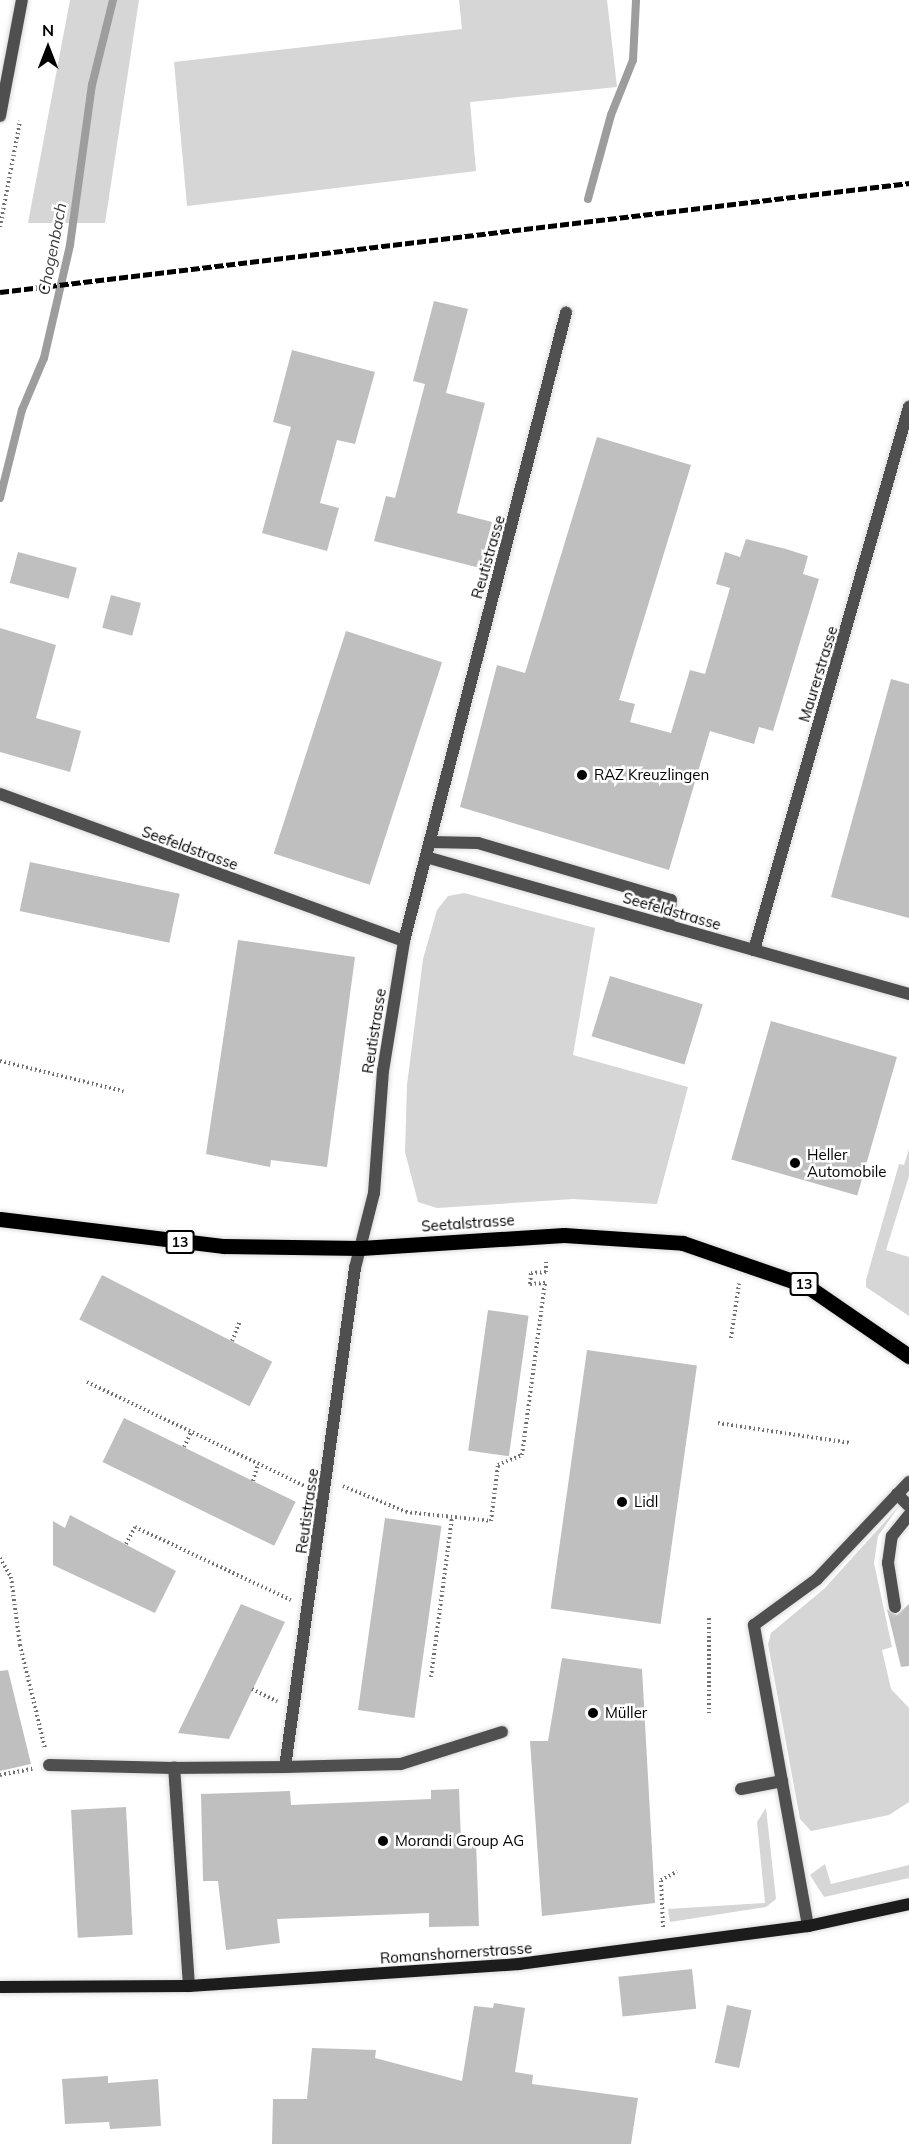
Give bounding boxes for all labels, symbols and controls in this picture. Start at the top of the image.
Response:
north arrow [18,18,78,78]
text: N [42,20,54,40]
water label: Chogenbach [34,201,70,297]
street label: Reutistrasse [468,513,508,601]
street label: Maurerstrasse [795,624,841,724]
place label: RAZ Kreuzlingen [594,766,709,784]
marker: RAZ Kreuzlingen [575,768,589,782]
street label: Seefeldstrasse [139,822,241,874]
street label: Seefeldstrasse [621,888,723,934]
street label: Reutistrasse [358,987,390,1075]
place label: Heller Automobile [807,1145,886,1180]
marker: Heller Automobile [788,1156,802,1170]
street label: Seetalstrasse [421,1211,515,1235]
road number: 13 [165,1231,195,1253]
road number: 13 [789,1273,819,1295]
street label: Reutistrasse [292,1467,322,1555]
place label: Lidl [634,1493,658,1511]
marker: Lidl [615,1495,629,1509]
place label: Müller [605,1704,647,1722]
marker: Müller [586,1706,600,1720]
place label: Morandi Group AG [395,1832,524,1850]
marker: Morandi Group AG [376,1834,390,1848]
street label: Romanshornerstrasse [379,1939,533,1967]

